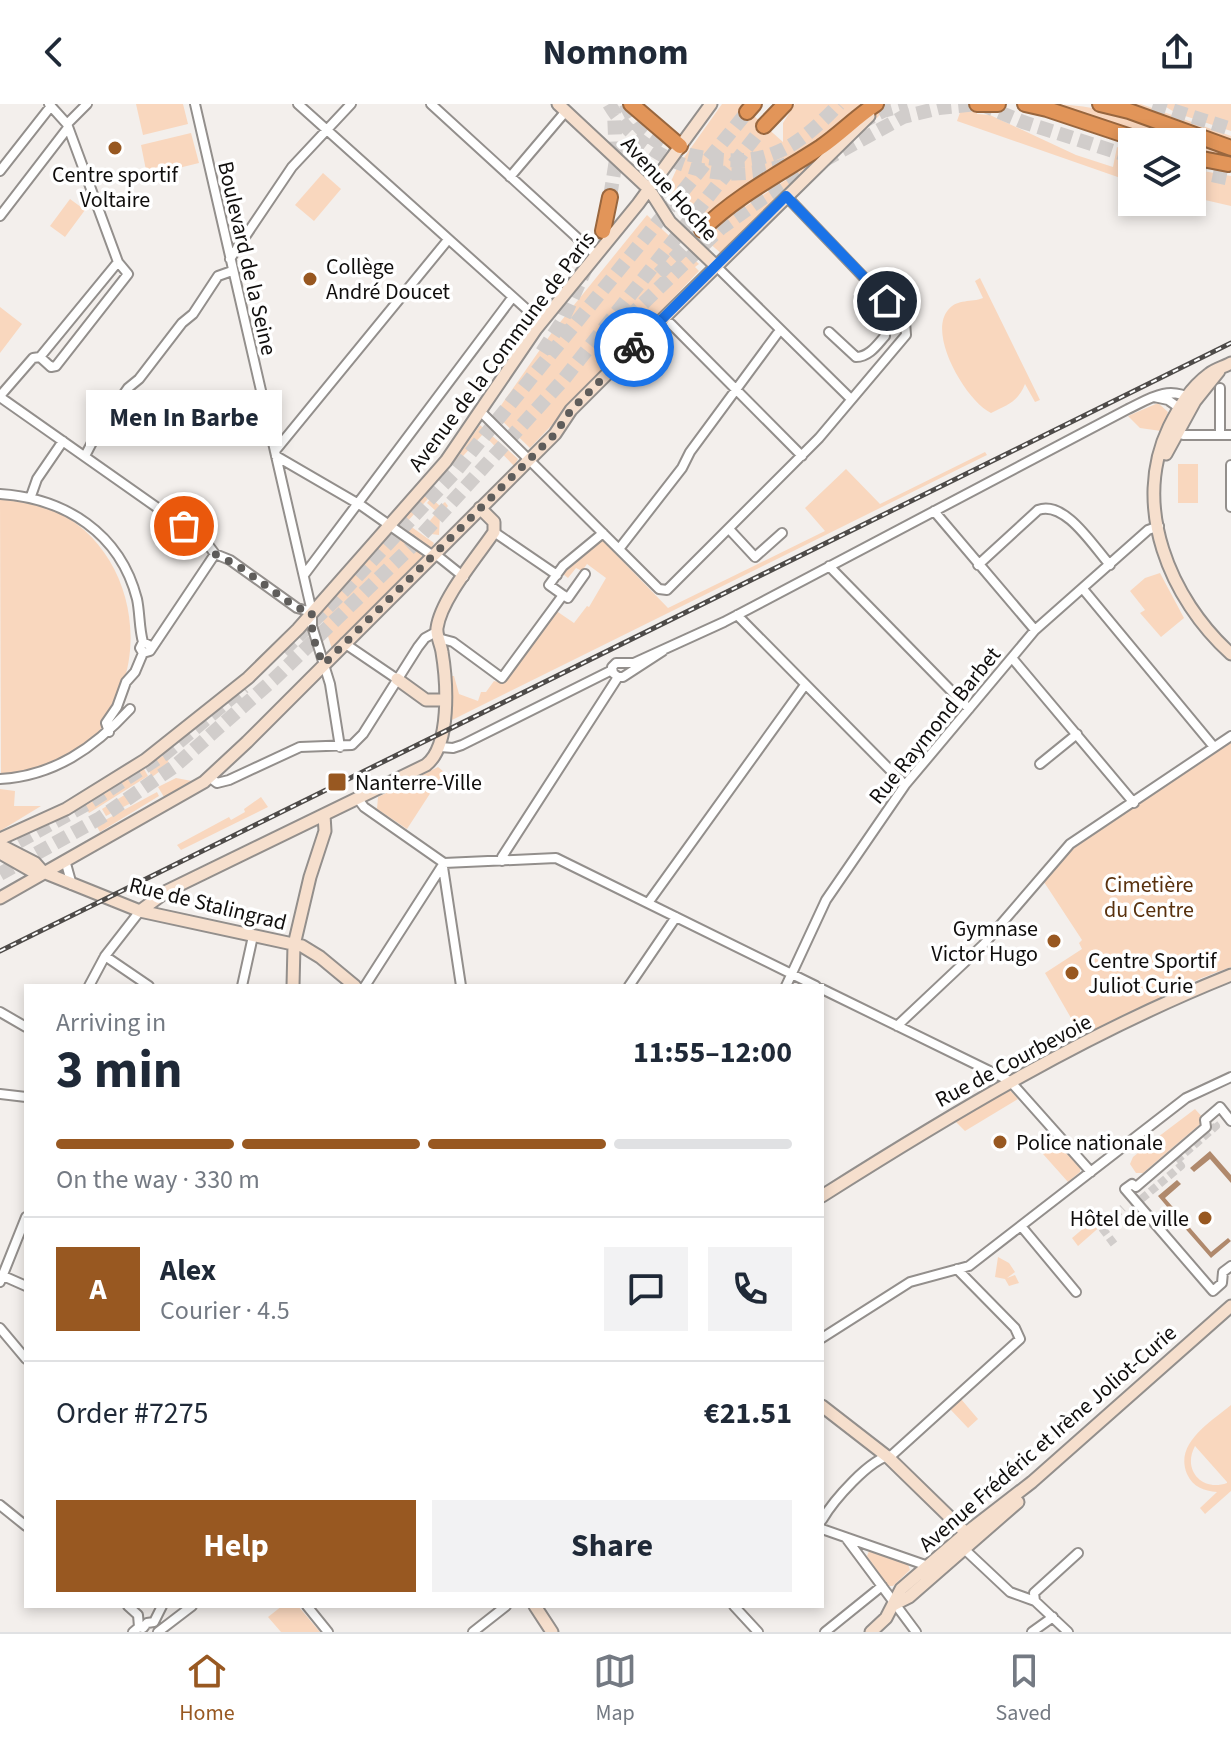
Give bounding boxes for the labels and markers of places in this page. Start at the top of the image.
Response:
marker: Centre sportif Voltaire [106,139,124,157]
place label: Centre sportif Voltaire [52,159,180,216]
place label: Collège André Doucet [326,251,451,308]
pin [853,267,921,335]
marker: Collège André Doucet [301,270,319,288]
callout: Men In Barbe [86,390,282,446]
pin [150,492,218,560]
place label: Nanterre-Ville [355,767,482,799]
marker: Nanterre-Ville [326,771,348,793]
place label: Gymnase Victor Hugo [931,913,1038,970]
marker: Gymnase Victor Hugo [1045,932,1063,950]
place label: Centre Sportif Juliot Curie [1088,945,1218,1002]
marker: Centre Sportif Juliot Curie [1063,964,1081,982]
place label: Police nationale [1016,1127,1163,1159]
marker: Police nationale [991,1133,1009,1151]
place label: Hôtel de ville [1070,1203,1189,1235]
marker: Hôtel de ville [1196,1209,1214,1227]

